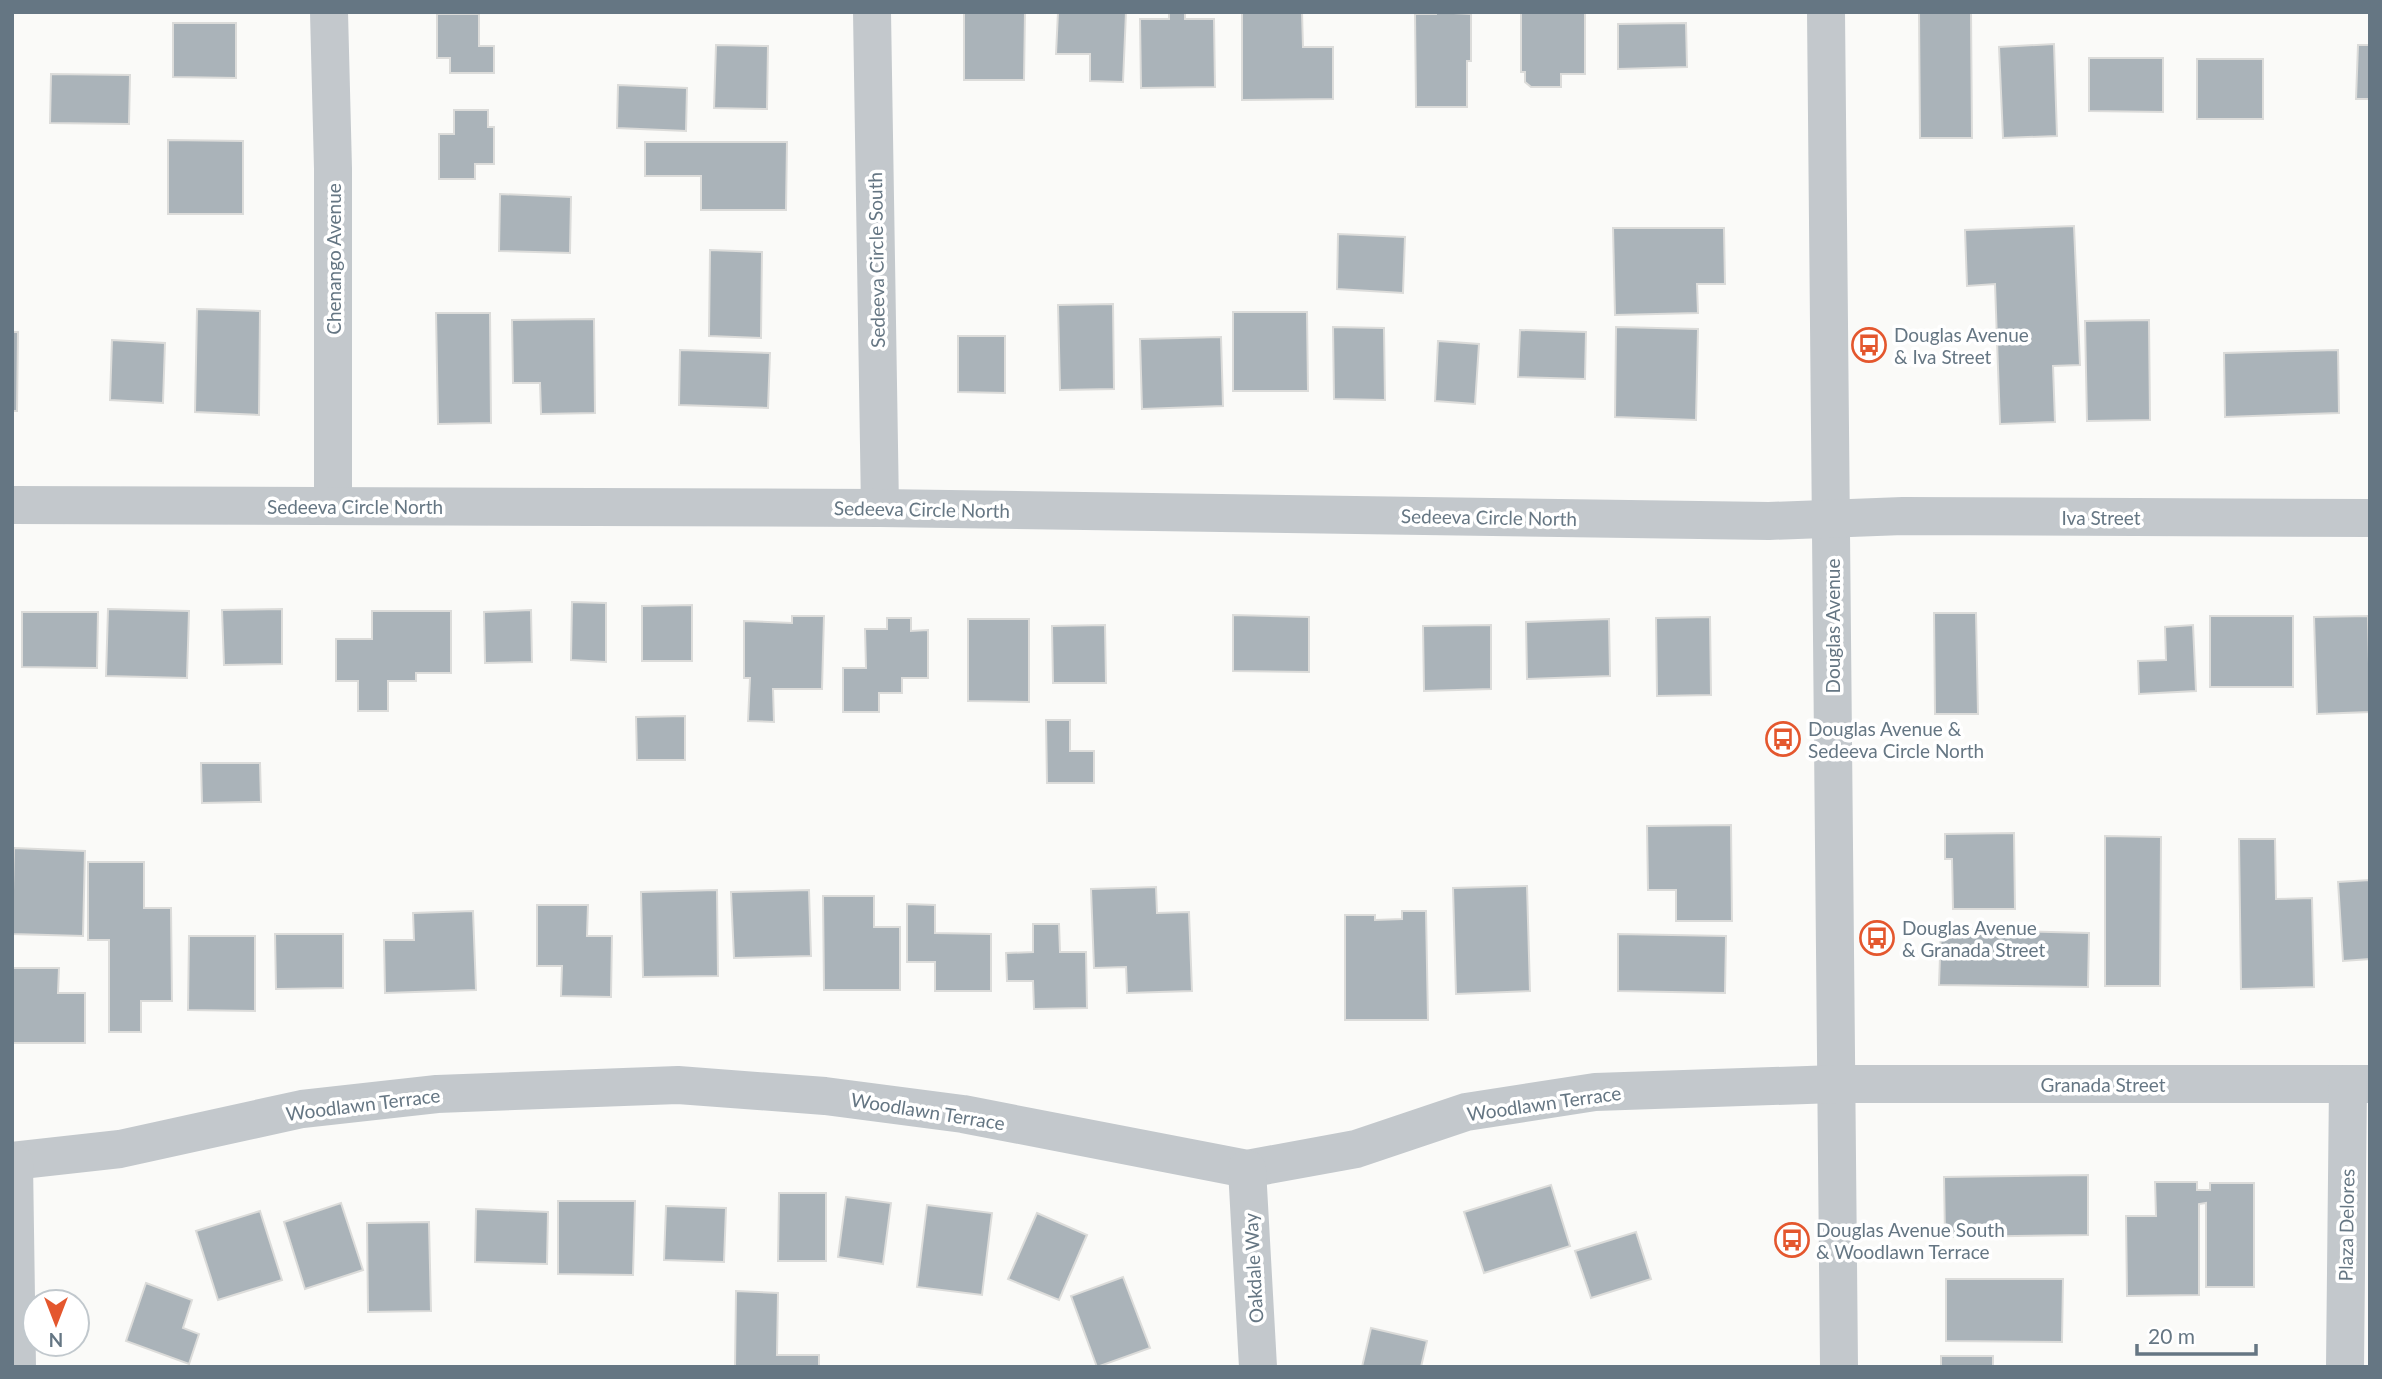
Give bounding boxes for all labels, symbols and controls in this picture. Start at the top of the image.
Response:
street label: Sedeeva Circle South [863,172,889,348]
street label: Chenango Avenue [322,183,345,335]
place label: Douglas Avenue & Iva Street [1894,323,2029,368]
bus stop icon: Douglas Avenue & Iva Street [1850,326,1888,364]
street label: Sedeeva Circle North [267,495,443,518]
street label: Sedeeva Circle North [834,496,1010,522]
street label: Sedeeva Circle North [1401,504,1577,530]
street label: Iva Street [2061,506,2141,529]
street label: Douglas Avenue [1821,559,1844,693]
place label: Douglas Avenue & Sedeeva Circle North [1808,717,1984,762]
bus stop icon: Douglas Avenue & Sedeeva Circle North [1764,720,1802,758]
place label: Douglas Avenue & Granada Street [1902,916,2046,961]
bus stop icon: Douglas Avenue & Granada Street [1858,919,1896,957]
street label: Granada Street [2041,1073,2166,1096]
street label: Woodlawn Terrace [1465,1081,1623,1125]
street label: Woodlawn Terrace [284,1083,442,1125]
street label: Woodlawn Terrace [849,1087,1007,1135]
street label: Plaza Delores [2334,1169,2358,1281]
street label: Oakdale Way [1239,1212,1267,1324]
place label: Douglas Avenue South & Woodlawn Terrace [1816,1218,2005,1263]
bus stop icon: Douglas Avenue South & Woodlawn Terrace [1773,1221,1811,1259]
north arrow [21,1288,91,1358]
scale bar [2137,1312,2256,1356]
text: 20 m [2148,1323,2195,1348]
text: N [49,1329,63,1352]

